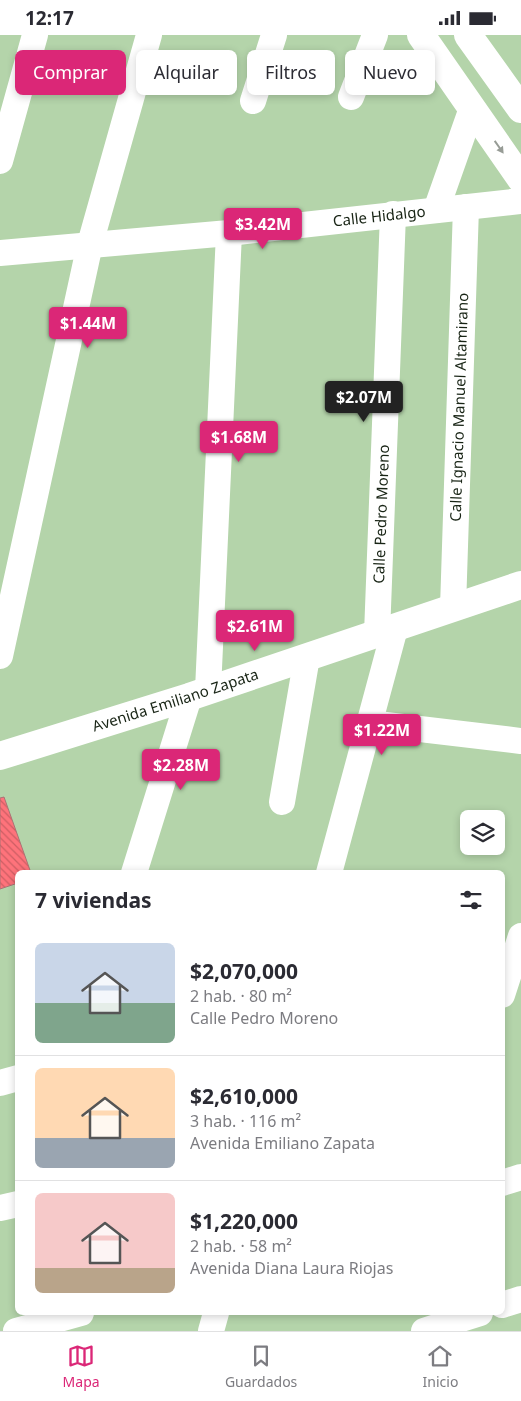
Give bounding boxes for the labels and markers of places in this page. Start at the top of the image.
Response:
pin: $3.42M [222,207,304,250]
pin: $1.44M [47,307,129,349]
pin: $2.07M [323,381,405,423]
pin: $1.68M [198,421,280,463]
pin: $2.61M [214,609,296,652]
pin: $1.22M [341,713,423,756]
pin: $2.28M [140,749,222,791]

